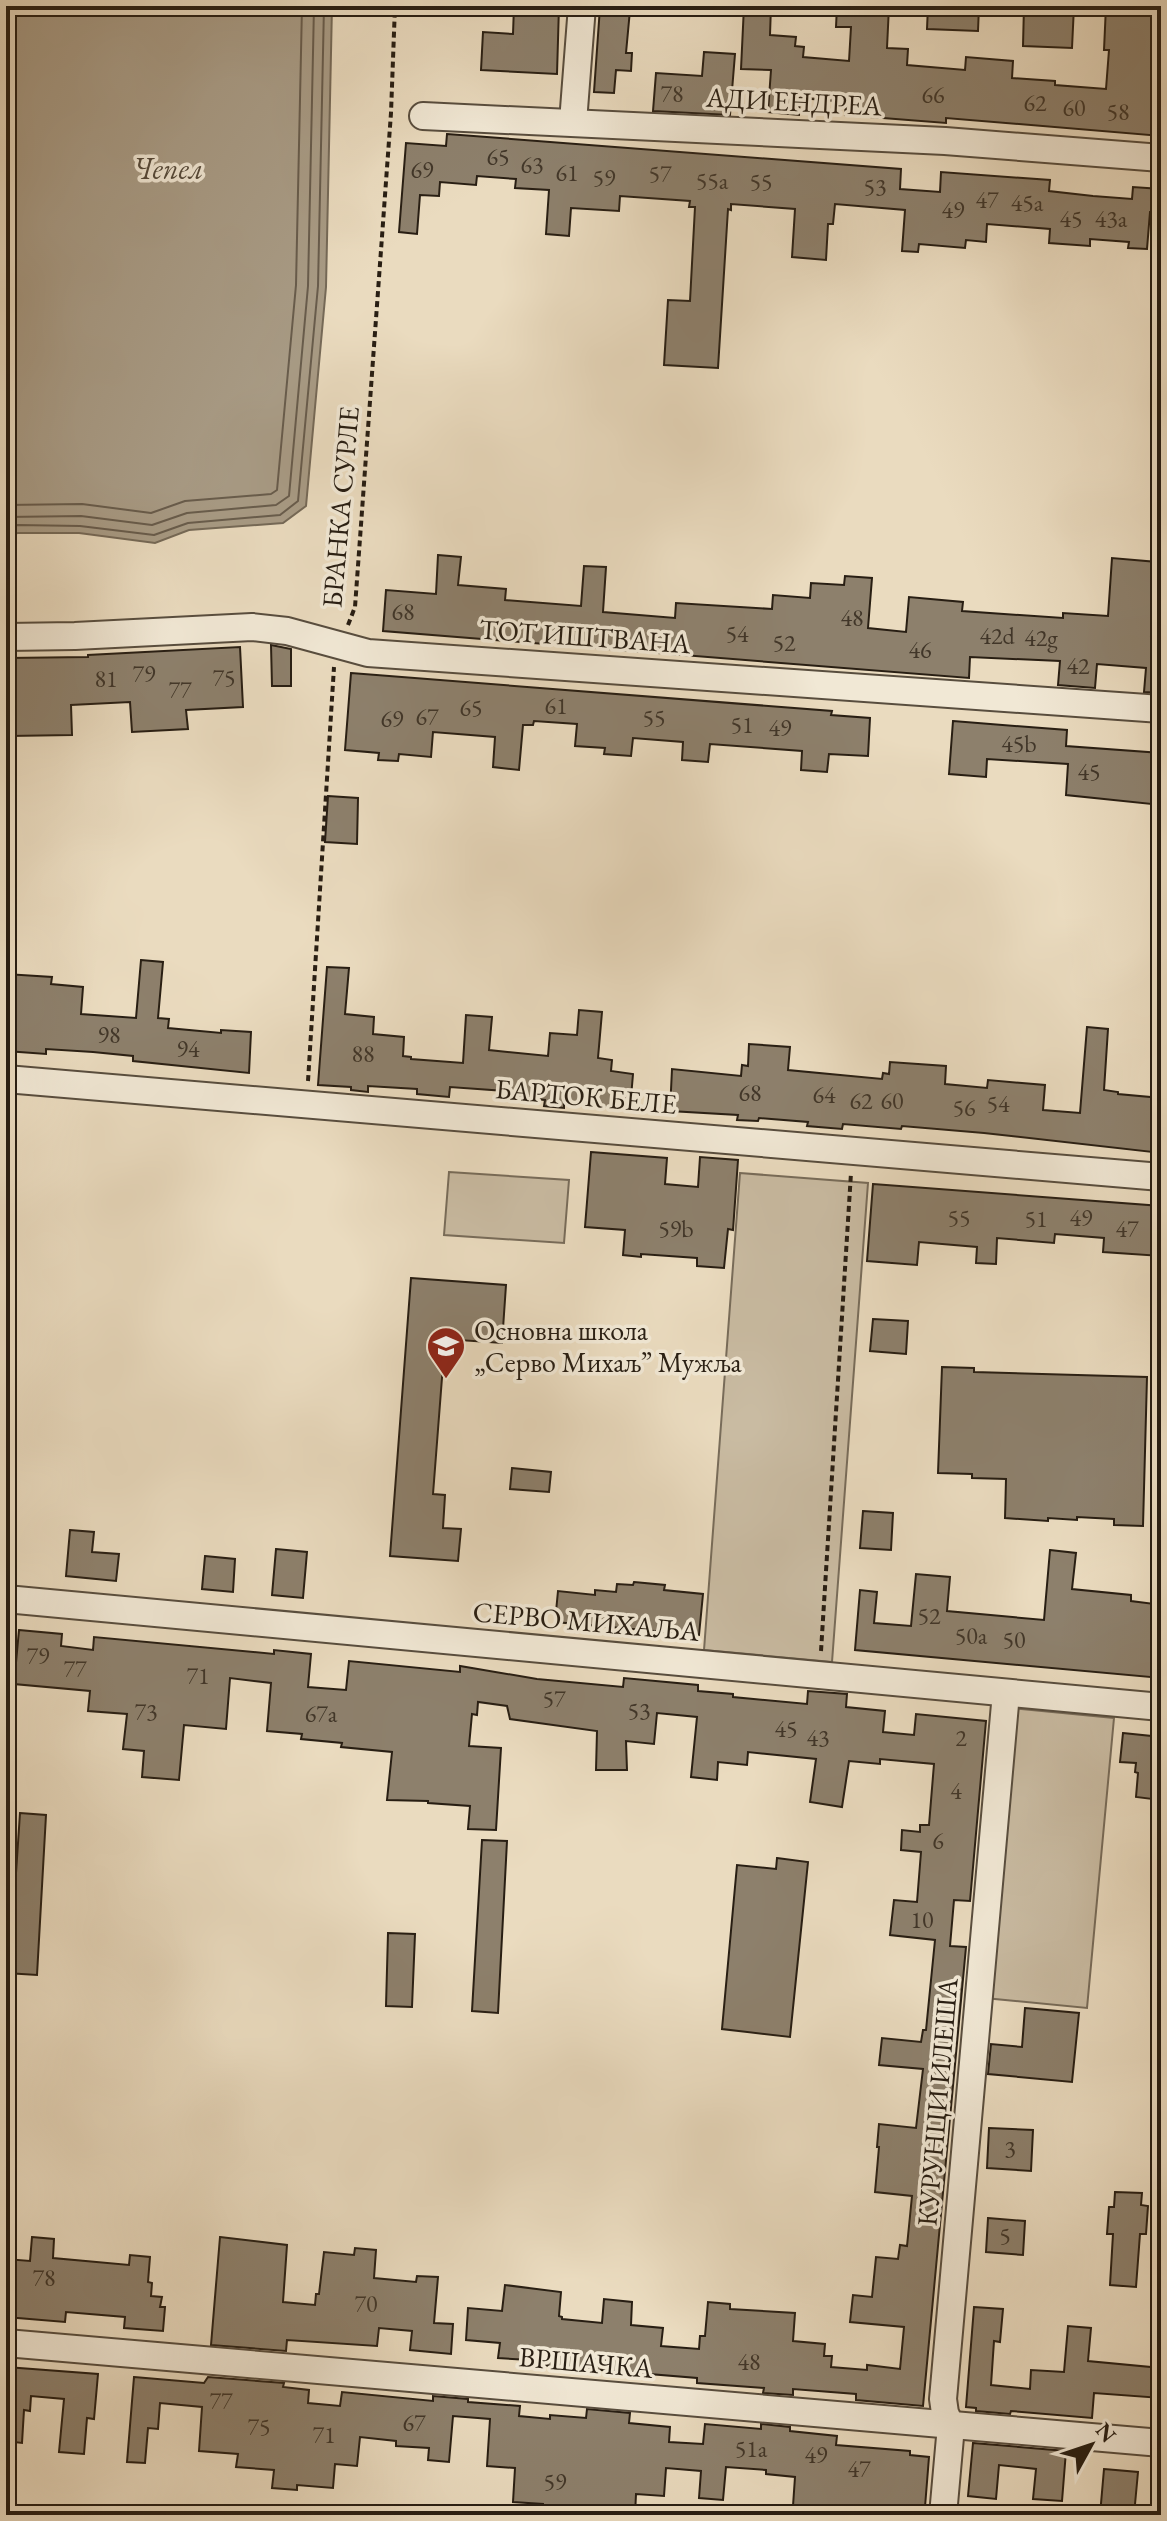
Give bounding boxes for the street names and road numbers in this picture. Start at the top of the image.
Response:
street label: АДИ ЕНДРЕА [704,78,883,124]
street label: БРАНКА СУРЛЕ [313,405,367,609]
street label: ТОТ ИШТВАНА [478,611,692,661]
street label: БАРТОК БЕЛЕ [494,1070,678,1122]
street label: СЕРВО МИХАЉА [471,1593,701,1649]
street label: КУРУНЦИ ИЛЕША [908,1976,966,2227]
street label: ВРШАЧКА [518,2338,655,2386]

